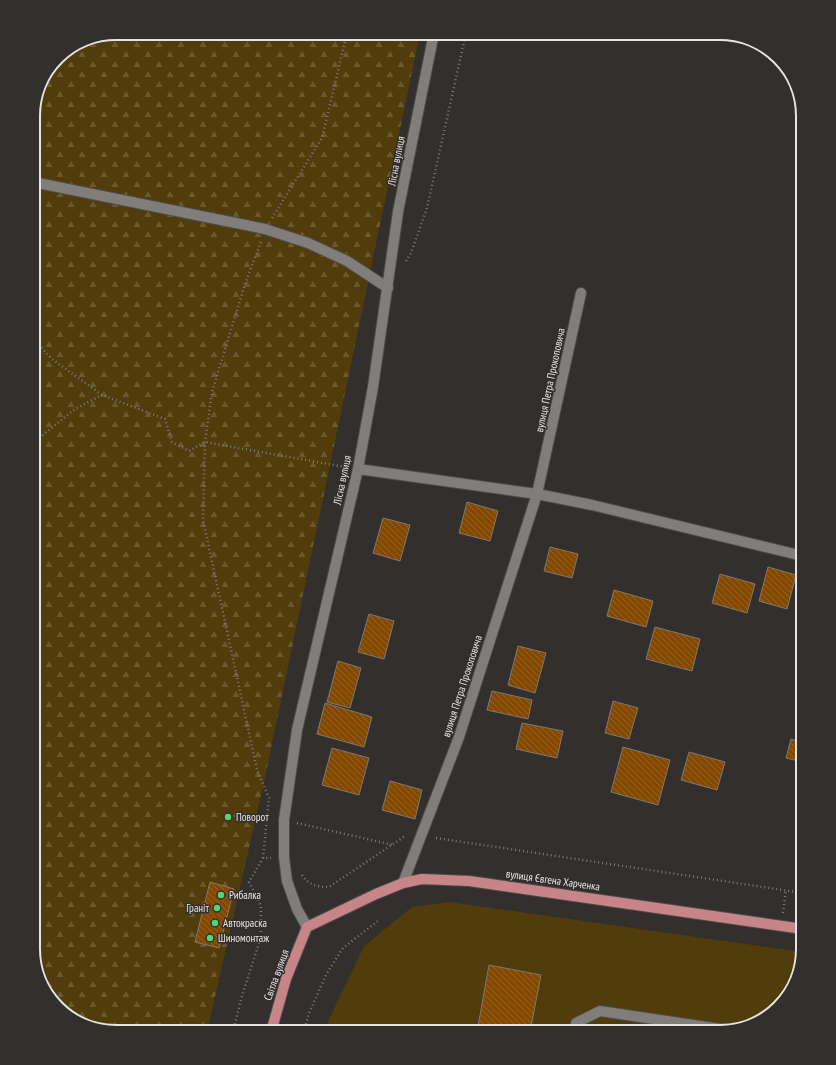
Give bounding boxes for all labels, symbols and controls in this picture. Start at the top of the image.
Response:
street label: Лісна вулиця [384,135,408,188]
street label: вулиця Петра Прокоповича [532,327,568,433]
street label: Лісна вулиця [330,454,354,507]
street label: вулиця Петра Прокоповича [439,633,485,739]
place label: Поворот [236,810,269,824]
marker: Поворот [223,812,233,822]
street label: вулиця Євгена Харченка [505,866,601,894]
place label: Рибалка [229,888,261,902]
marker: Рибалка [216,890,226,900]
place label: Граніт [186,901,209,915]
marker: Граніт [212,903,222,913]
place label: Автокраска [223,916,267,930]
marker: Автокраска [210,918,220,928]
place label: Шиномонтаж [218,931,269,945]
marker: Шиномонтаж [205,933,215,943]
street label: Світла вулиця [260,948,292,1002]

